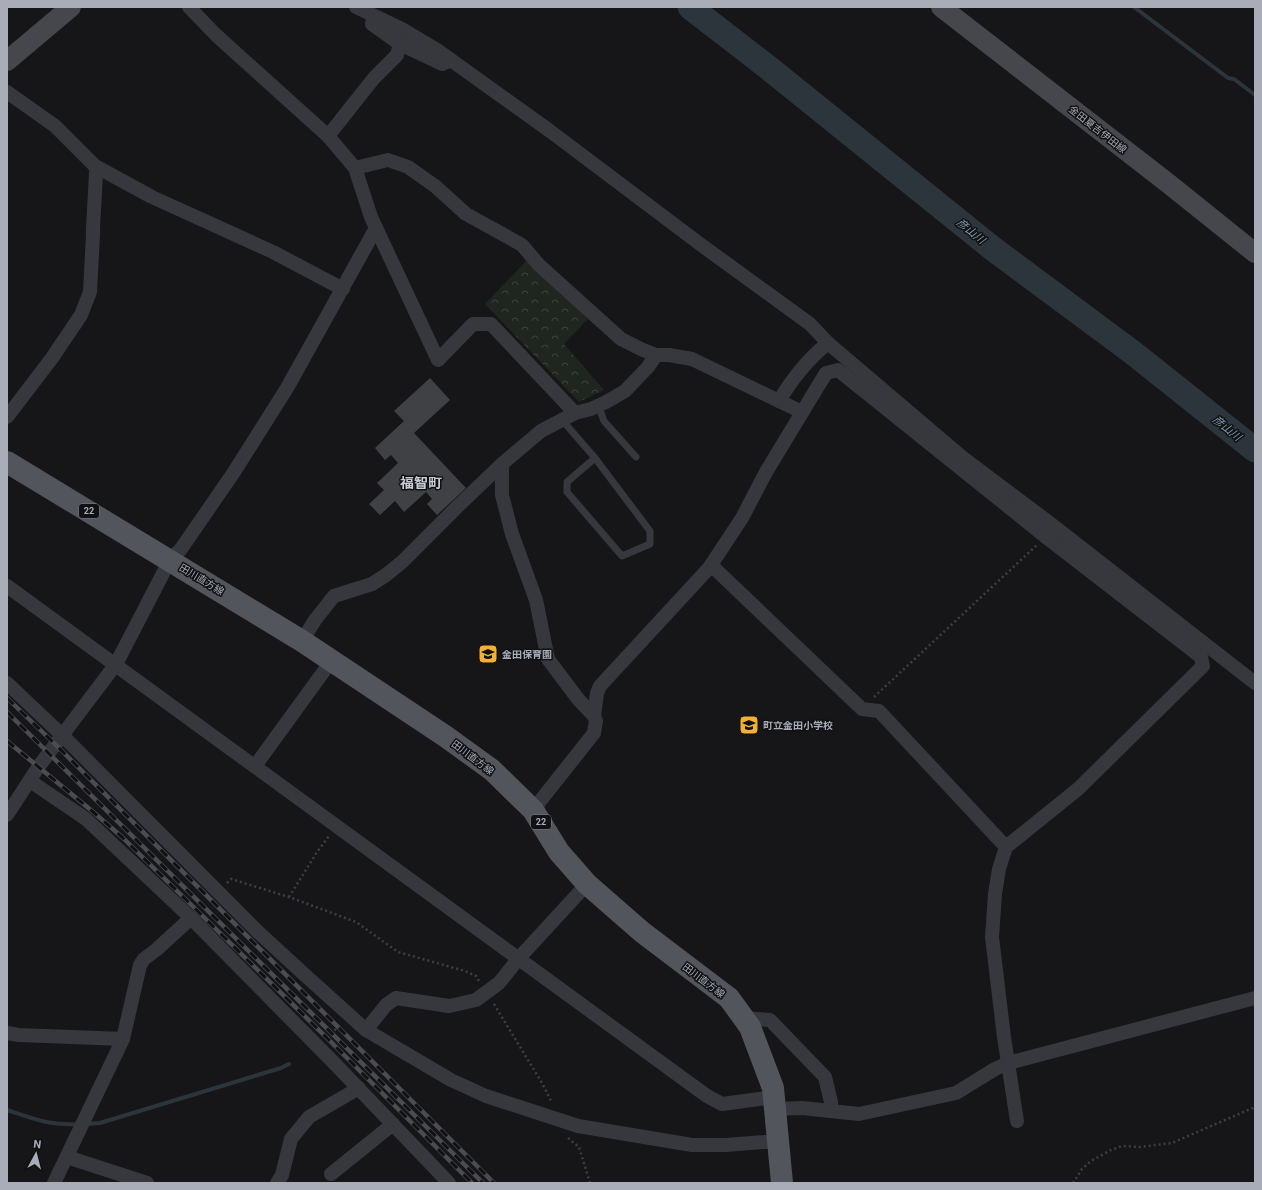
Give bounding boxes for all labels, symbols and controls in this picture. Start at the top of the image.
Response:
street label: 金田夏吉伊田線 [1067,104,1129,155]
water label: 彦山川 [954,216,988,247]
water label: 彦山川 [1210,413,1244,444]
district label: 福智町 [400,475,442,491]
road number: 22 [79,504,99,518]
street label: 田川直方線 [177,562,226,597]
school or university icon: 金田保育園 [477,643,499,665]
place label: 金田保育園 [502,649,552,660]
school or university icon: 町立金田小学校 [738,714,760,736]
place label: 町立金田小学校 [763,720,833,731]
street label: 田川直方線 [449,738,496,777]
road number: 22 [531,815,551,829]
street label: 田川直方線 [680,961,727,1000]
north arrow [16,1134,56,1174]
text: N [33,1138,42,1152]

